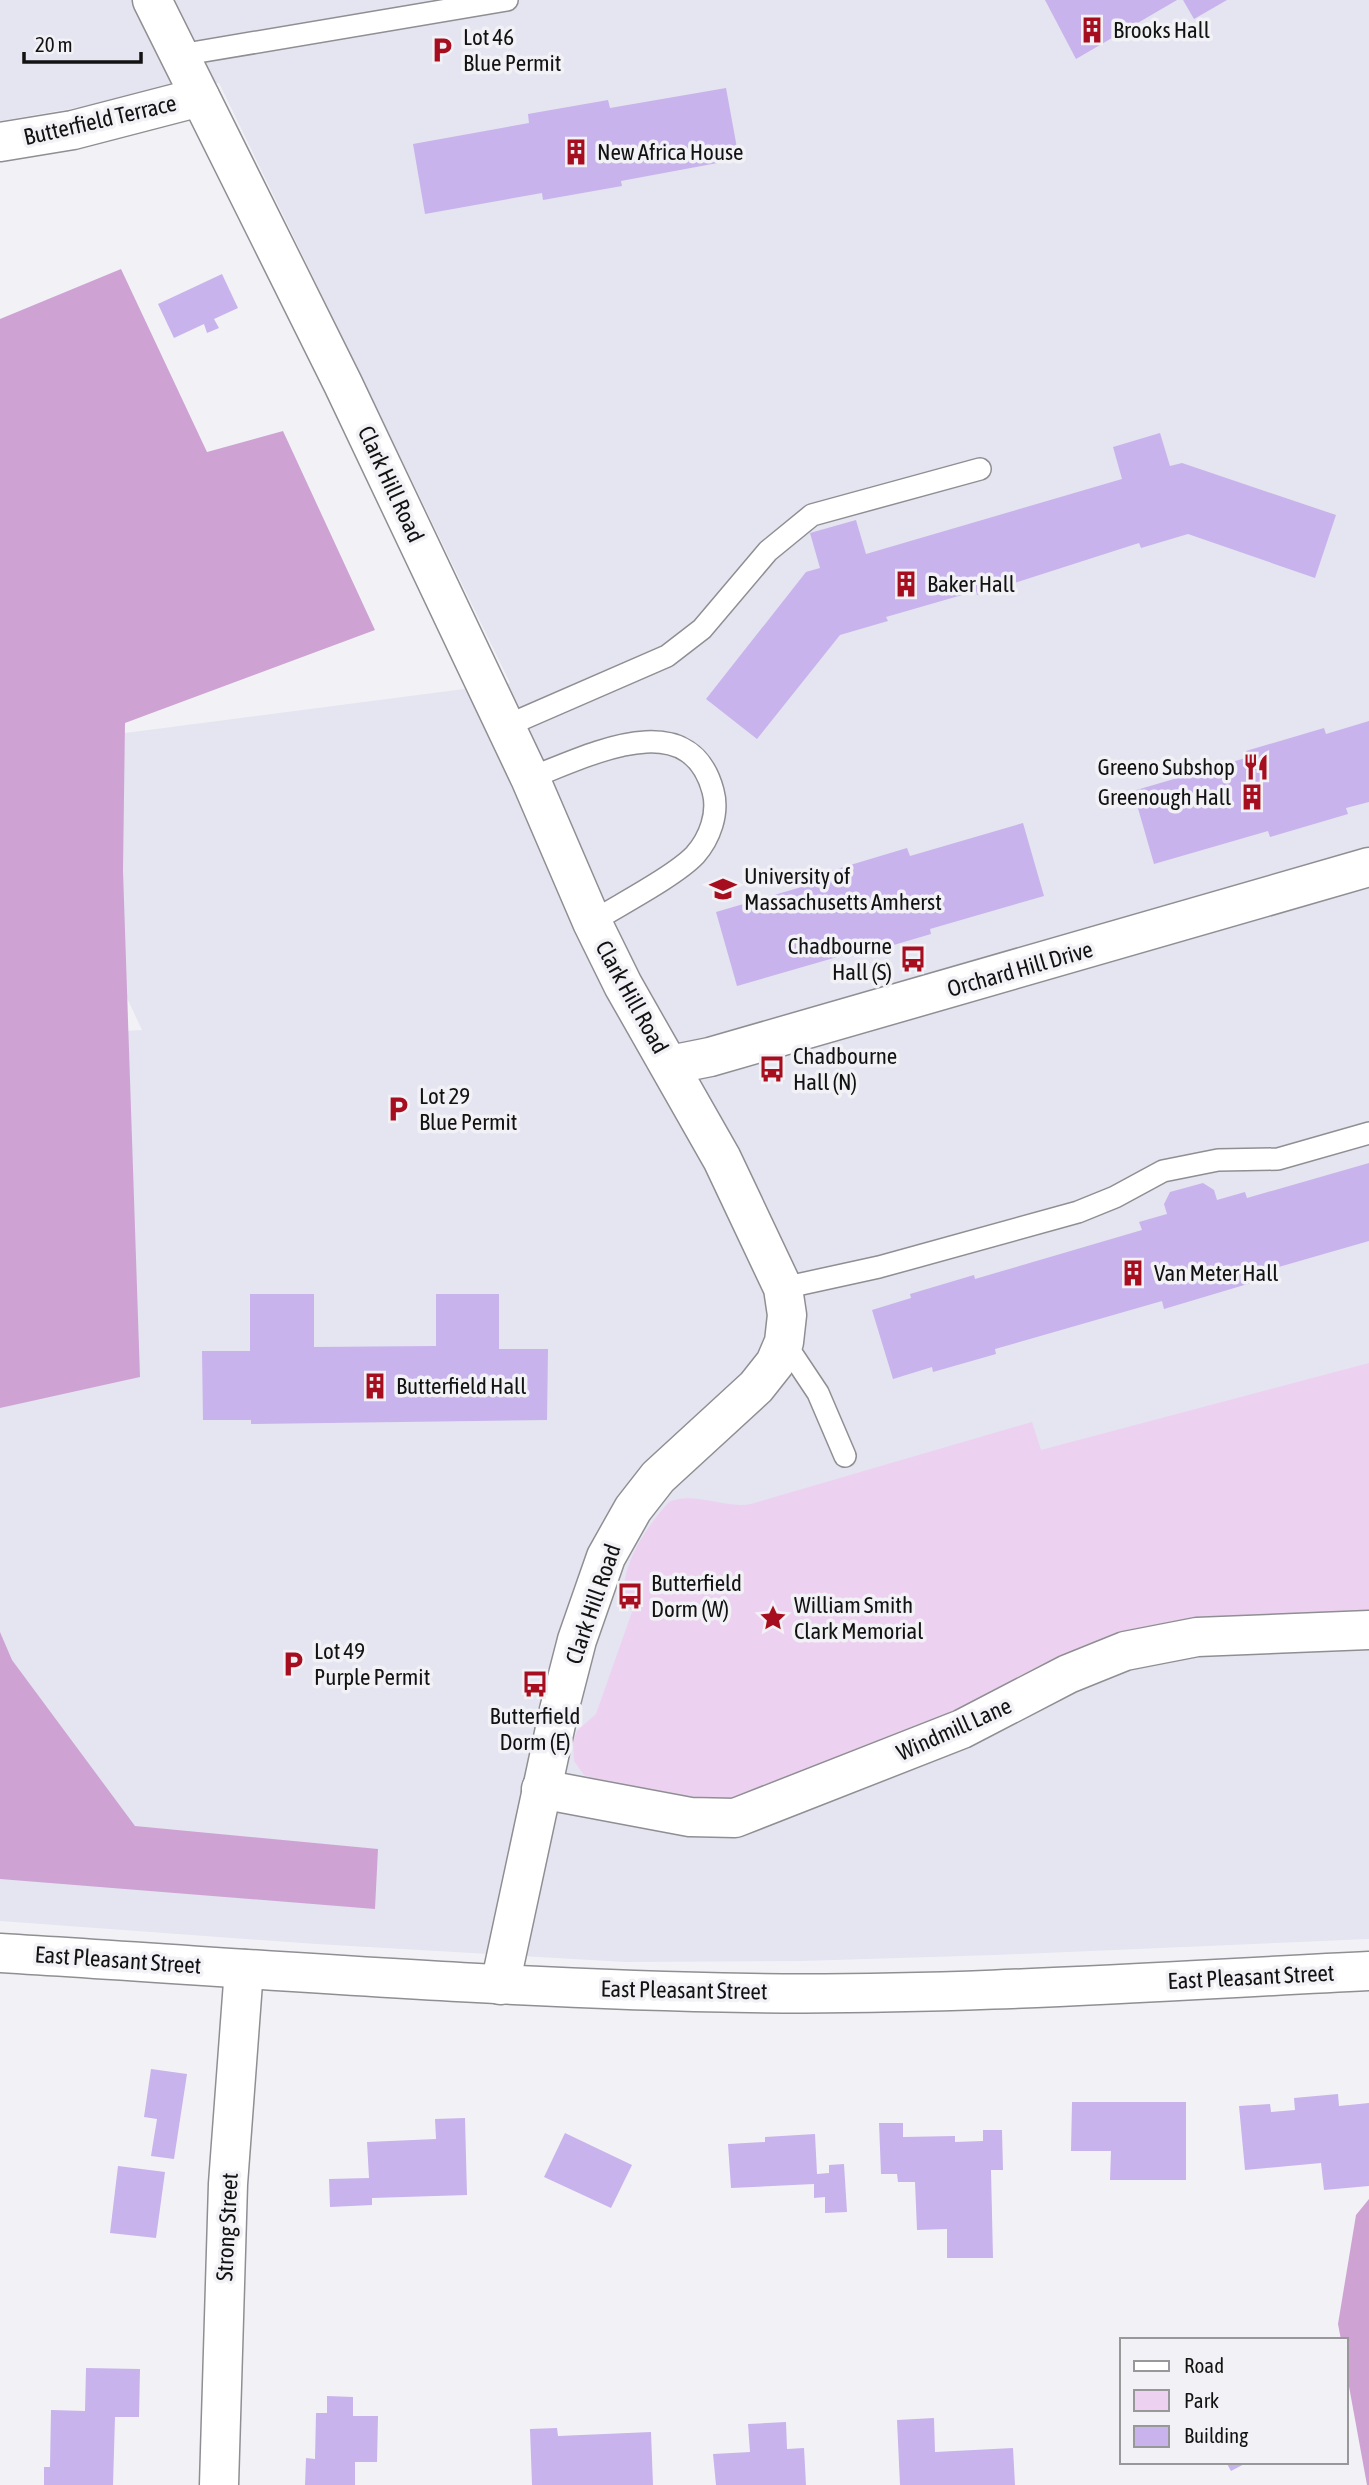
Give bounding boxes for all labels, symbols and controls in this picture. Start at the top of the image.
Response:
building icon: Brooks Hall [1077,15,1107,45]
place label: Brooks Hall [1113,17,1210,43]
scale bar [24,21,142,65]
place label: Lot 46 Blue Permit [463,24,561,76]
text: 20 m [35,32,73,56]
parking icon: Lot 46 Blue Permit [427,35,457,65]
street label: Butterfield Terrace [21,90,179,150]
building icon: New Africa House [561,137,591,167]
place label: New Africa House [597,139,744,165]
street label: Clark Hill Road [353,422,429,546]
building icon: Baker Hall [891,569,921,599]
place label: Baker Hall [927,571,1015,597]
restaurant icon: Greeno Subshop [1241,752,1271,782]
place label: Greeno Subshop [1097,754,1235,780]
building icon: Greenough Hall [1237,782,1267,812]
place label: Greenough Hall [1098,784,1231,810]
place label: University of Massachusetts Amherst [744,863,942,915]
school or university icon: University of Massachusetts Amherst [708,874,738,904]
place label: Chadbourne Hall (S) [788,933,892,985]
street label: Clark Hill Road [590,936,674,1058]
street label: Orchard Hill Drive [944,936,1096,1002]
bus stop icon: Chadbourne Hall (S) [898,944,928,974]
place label: Chadbourne Hall (N) [793,1043,897,1095]
bus stop icon: Chadbourne Hall (N) [757,1054,787,1084]
place label: Lot 29 Blue Permit [419,1083,517,1135]
parking icon: Lot 29 Blue Permit [383,1094,413,1124]
building icon: Van Meter Hall [1118,1258,1148,1288]
place label: Van Meter Hall [1154,1260,1278,1286]
building icon: Butterfield Hall [360,1371,390,1401]
place label: Butterfield Hall [396,1373,526,1399]
street label: Clark Hill Road [560,1541,626,1667]
place label: Butterfield Dorm (W) [651,1570,742,1622]
bus stop icon: Butterfield Dorm (W) [615,1581,645,1611]
place label: William Smith Clark Memorial [794,1592,923,1644]
place icon: William Smith Clark Memorial [758,1603,788,1633]
place label: Lot 49 Purple Permit [314,1638,430,1690]
parking icon: Lot 49 Purple Permit [278,1649,308,1679]
bus stop icon: Butterfield Dorm (E) [520,1669,550,1699]
street label: Windmill Lane [893,1692,1015,1766]
place label: Butterfield Dorm (E) [490,1703,580,1755]
street label: East Pleasant Street [34,1941,202,1979]
street label: East Pleasant Street [1167,1960,1335,1994]
street label: East Pleasant Street [600,1976,768,2004]
street label: Strong Street [211,2172,243,2282]
legend [1120,2338,1348,2464]
text: Road [1184,2353,1224,2377]
text: Park [1184,2388,1219,2412]
text: Building [1184,2423,1248,2447]

